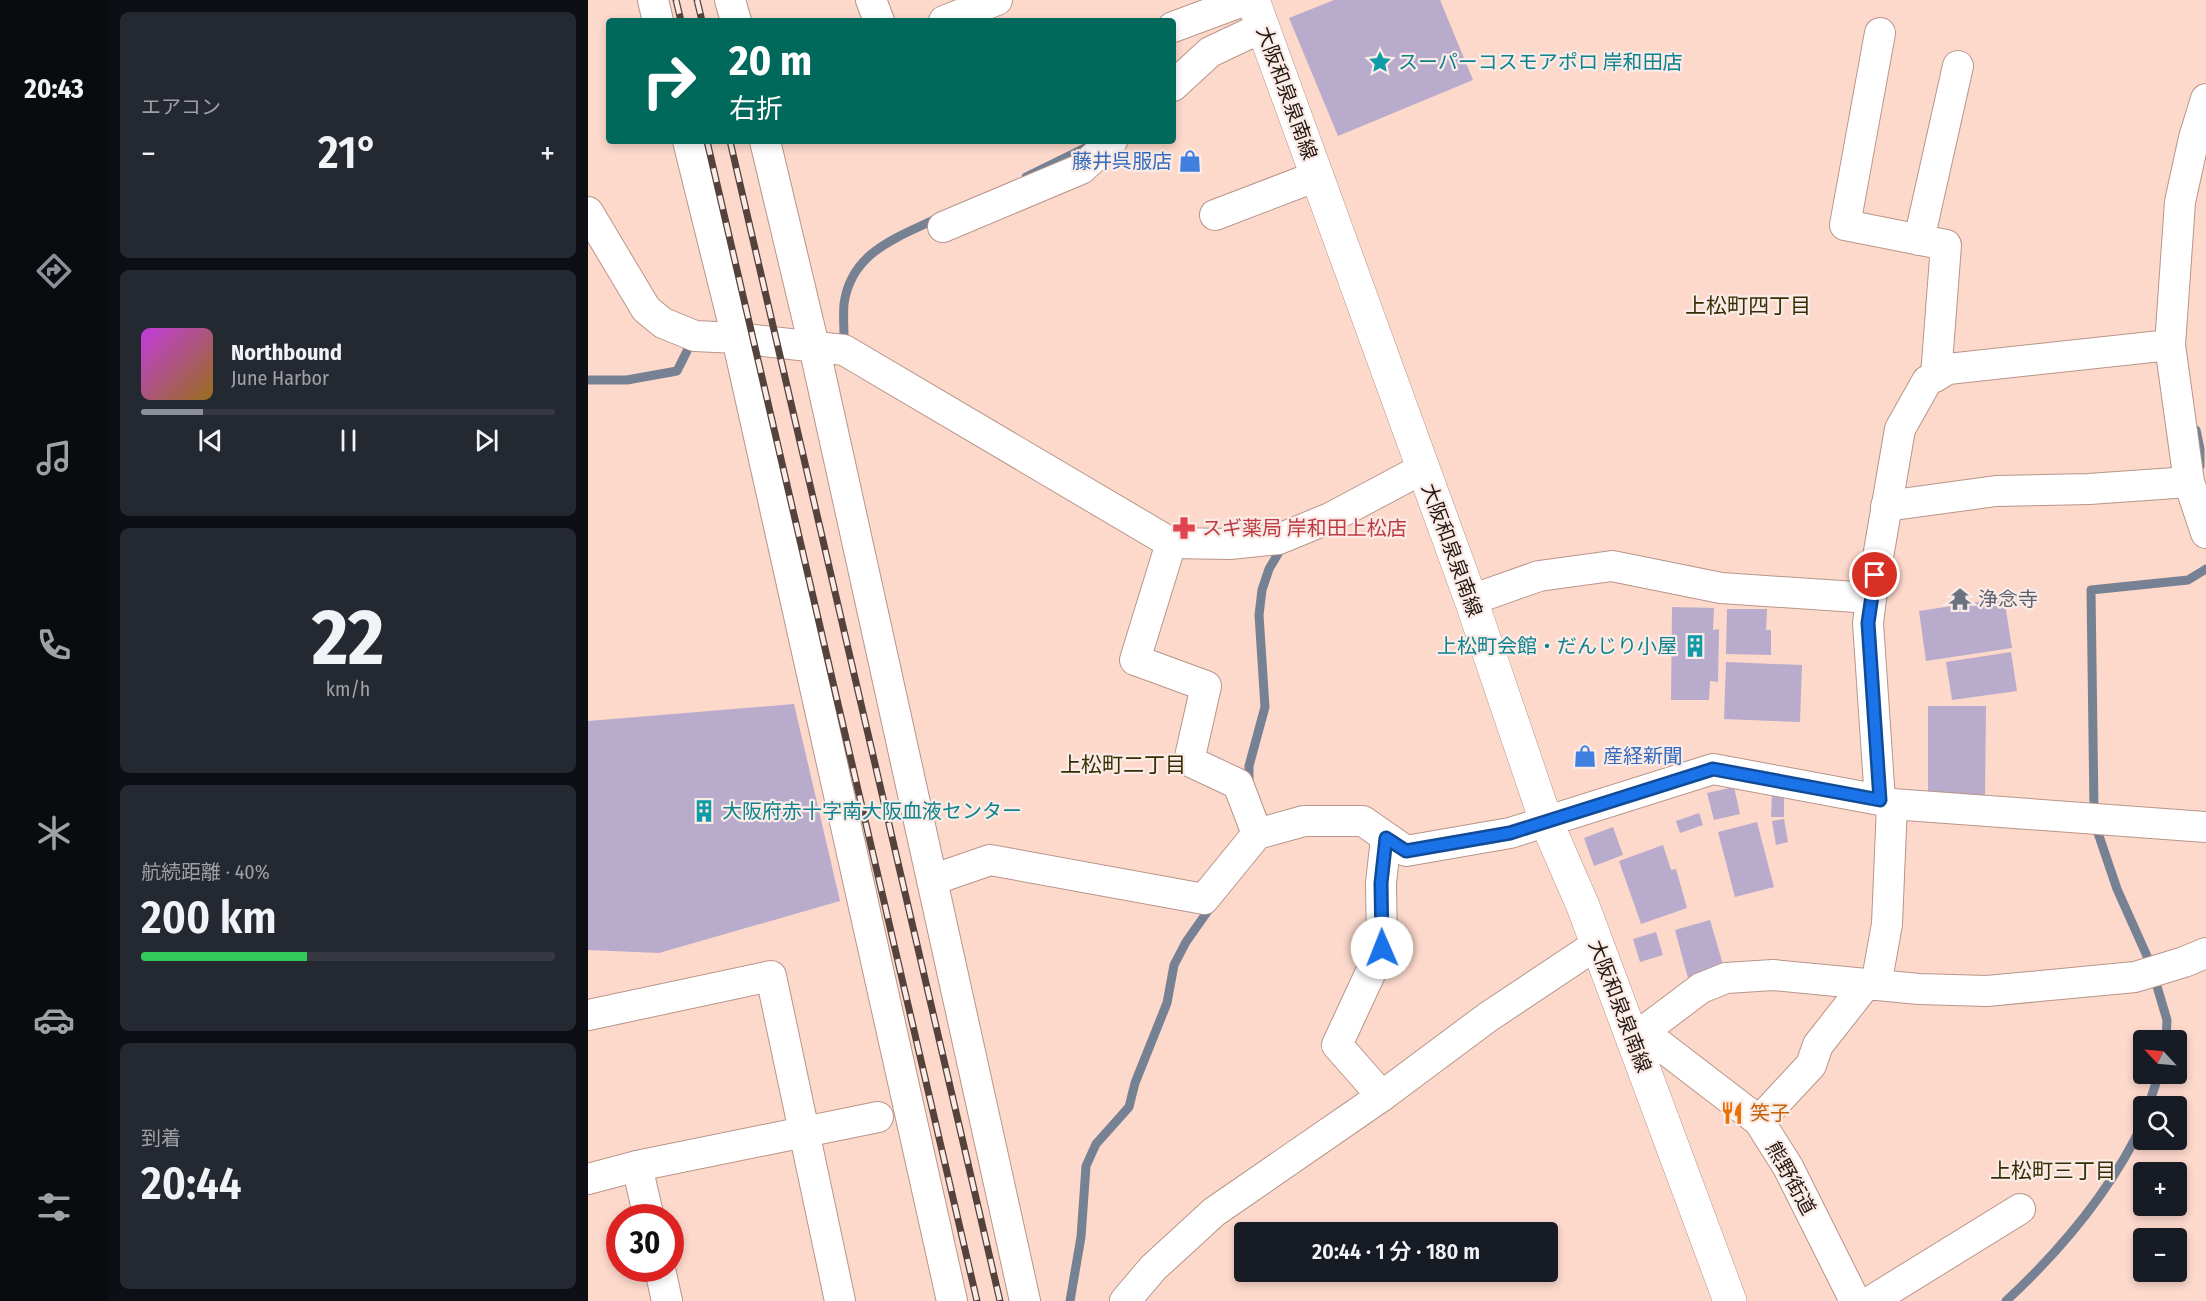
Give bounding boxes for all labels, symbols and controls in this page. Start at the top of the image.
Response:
street label: 大阪和泉泉南線 [1252,23,1322,163]
text: 20 m [729,36,812,86]
icon: right [630,42,708,120]
place icon: スーパーコスモアポロ 岸和田店 [1367,49,1393,75]
place label: スーパーコスモアポロ 岸和田店 [1398,50,1683,74]
text: 20:43 [24,73,84,105]
text: 右折 [729,93,783,125]
text: エアコン [141,95,221,119]
text: 21° [318,126,378,180]
text: − [141,134,156,174]
text: + [540,134,555,174]
shop icon: 藤井呉服店 [1177,148,1203,174]
place label: 藤井呉服店 [1072,149,1172,173]
icon: directions [33,250,75,292]
district label: 上松町四丁目 [1685,293,1811,319]
text: Northbound [231,339,342,366]
text: June Harbor [231,366,329,390]
icon: previous [194,424,227,457]
icon: pause [332,424,365,457]
icon: next [470,424,503,457]
icon: music [33,437,75,479]
street label: 大阪和泉泉南線 [1417,480,1487,620]
pharmacy icon: スギ薬局 岸和田上松店 [1171,515,1197,541]
place label: スギ薬局 岸和田上松店 [1202,516,1407,540]
pin [1849,549,1900,600]
icon: arrive [1858,558,1891,591]
temple icon: 浄念寺 [1947,586,1973,612]
place label: 浄念寺 [1978,587,2038,611]
text: 22 [312,591,384,685]
icon: phone [33,624,75,666]
building icon: 上松町会館・だんじり小屋 [1682,633,1708,659]
place label: 上松町会館・だんじり小屋 [1437,634,1677,658]
text: km/h [326,677,370,701]
shop icon: 産経新聞 [1572,743,1598,769]
place label: 産経新聞 [1603,744,1683,768]
district label: 上松町二丁目 [1060,752,1186,778]
building icon: 大阪府赤十字南大阪血液センター [691,798,717,824]
place label: 大阪府赤十字南大阪血液センター [722,799,1022,823]
icon: climate [33,812,75,854]
text: 航続距離 · 40% [141,860,270,884]
text: 200 km [141,891,277,945]
position arrow [1350,916,1414,980]
street label: 大阪和泉泉南線 [1584,936,1656,1076]
icon: car [33,999,75,1041]
north arrow [2133,1030,2187,1084]
map controls [2133,1030,2187,1282]
button: search [2133,1096,2187,1150]
restaurant icon: 笑子 [1719,1100,1745,1126]
place label: 笑子 [1750,1101,1790,1125]
text: 到着 [141,1126,181,1150]
street label: 熊野街道 [1761,1137,1821,1219]
text: 20:44 [141,1157,242,1211]
district label: 上松町三丁目 [1990,1158,2116,1184]
button: + [2133,1162,2187,1216]
icon: filters [33,1186,75,1228]
speed limit sign: 30 [606,1204,684,1282]
button: − [2133,1228,2187,1282]
text: 20:44 · 1 分 · 180 m [1312,1238,1480,1265]

